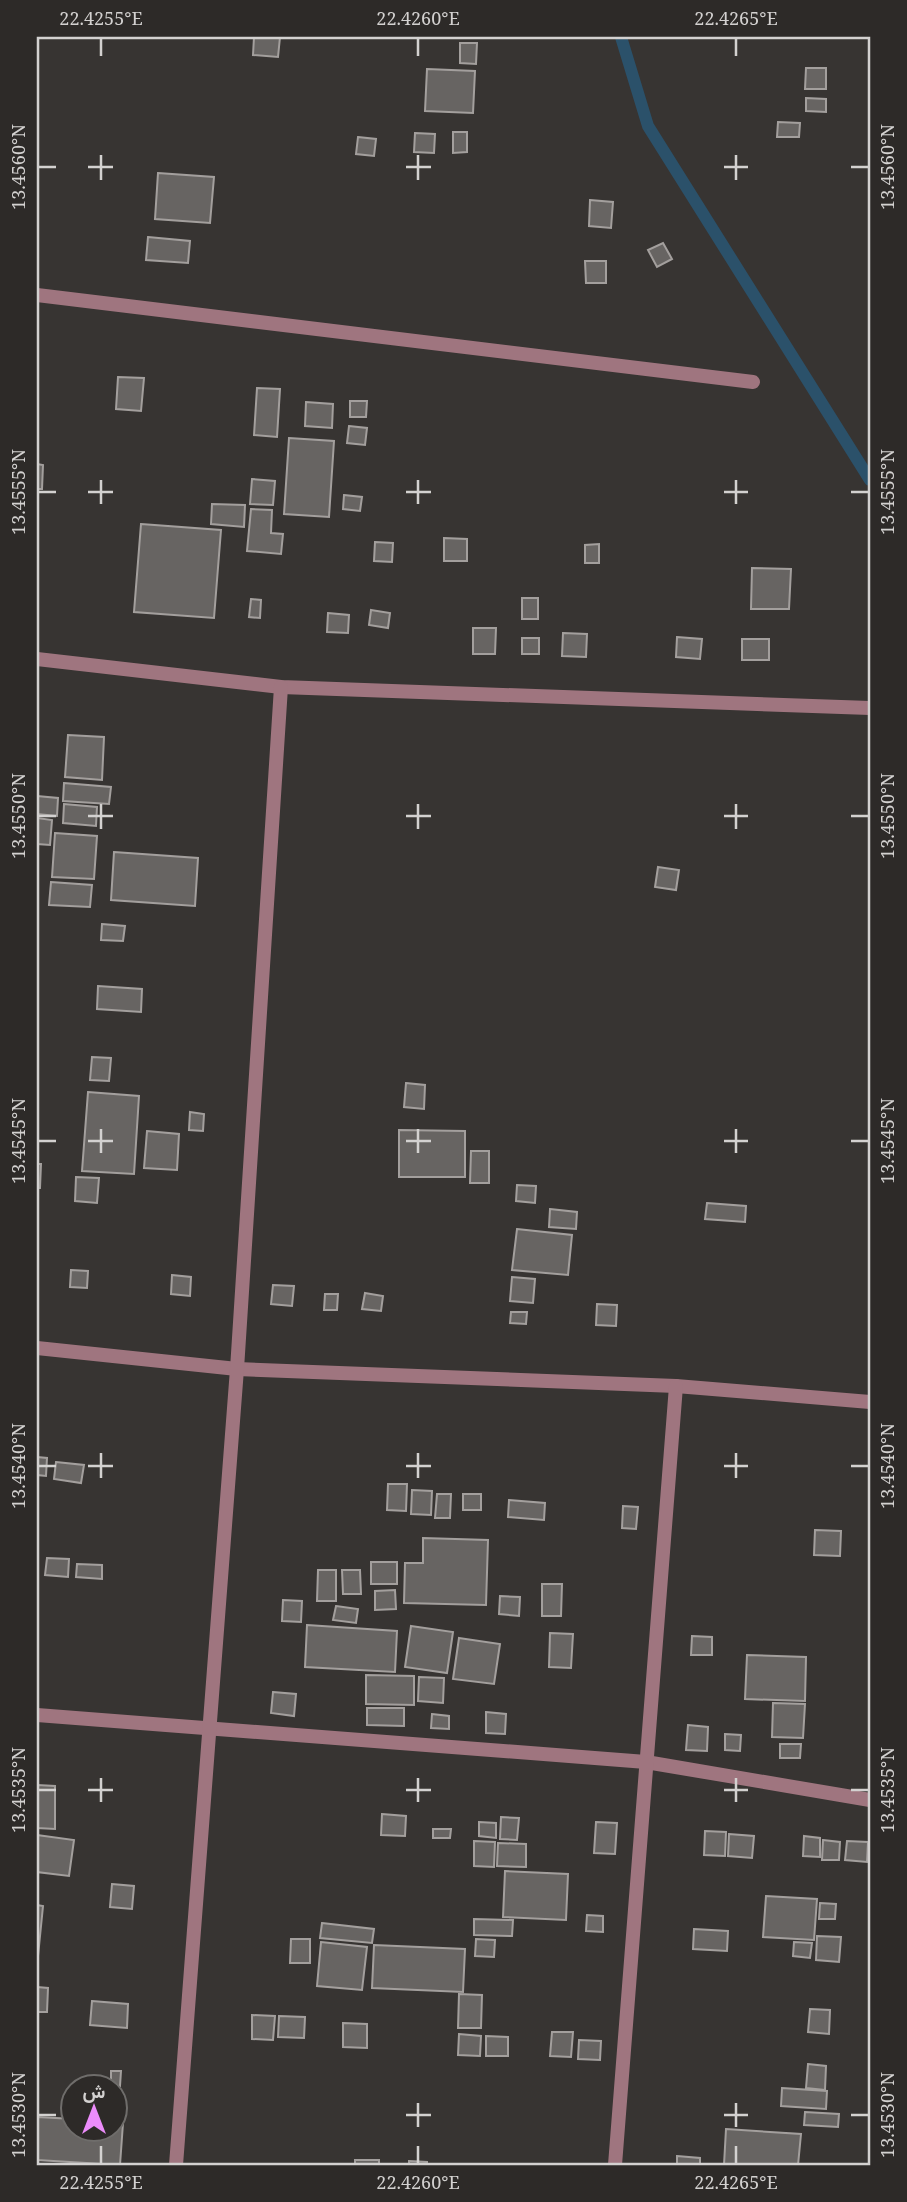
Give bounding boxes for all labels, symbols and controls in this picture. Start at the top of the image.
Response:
text: 22.4255°E [59,6,143,30]
text: 22.4260°E [376,6,460,30]
text: 22.4265°E [694,6,778,30]
text: 13.4560°N [6,124,30,210]
text: 13.4560°N [875,124,899,210]
text: 13.4555°N [6,449,30,535]
text: 13.4555°N [875,449,899,535]
text: 13.4550°N [6,773,30,859]
text: 13.4550°N [875,773,899,859]
text: 13.4545°N [6,1098,30,1184]
text: 13.4545°N [875,1098,899,1184]
text: 13.4540°N [6,1423,30,1509]
text: 13.4540°N [875,1423,899,1509]
text: 13.4535°N [6,1747,30,1833]
text: 13.4535°N [875,1747,899,1833]
text: 13.4530°N [6,2072,30,2158]
north arrow [60,2072,130,2142]
text: 13.4530°N [875,2072,899,2158]
text: ش [83,2078,106,2104]
text: 22.4255°E [59,2170,143,2194]
text: 22.4260°E [376,2170,460,2194]
text: 22.4265°E [694,2170,778,2194]

